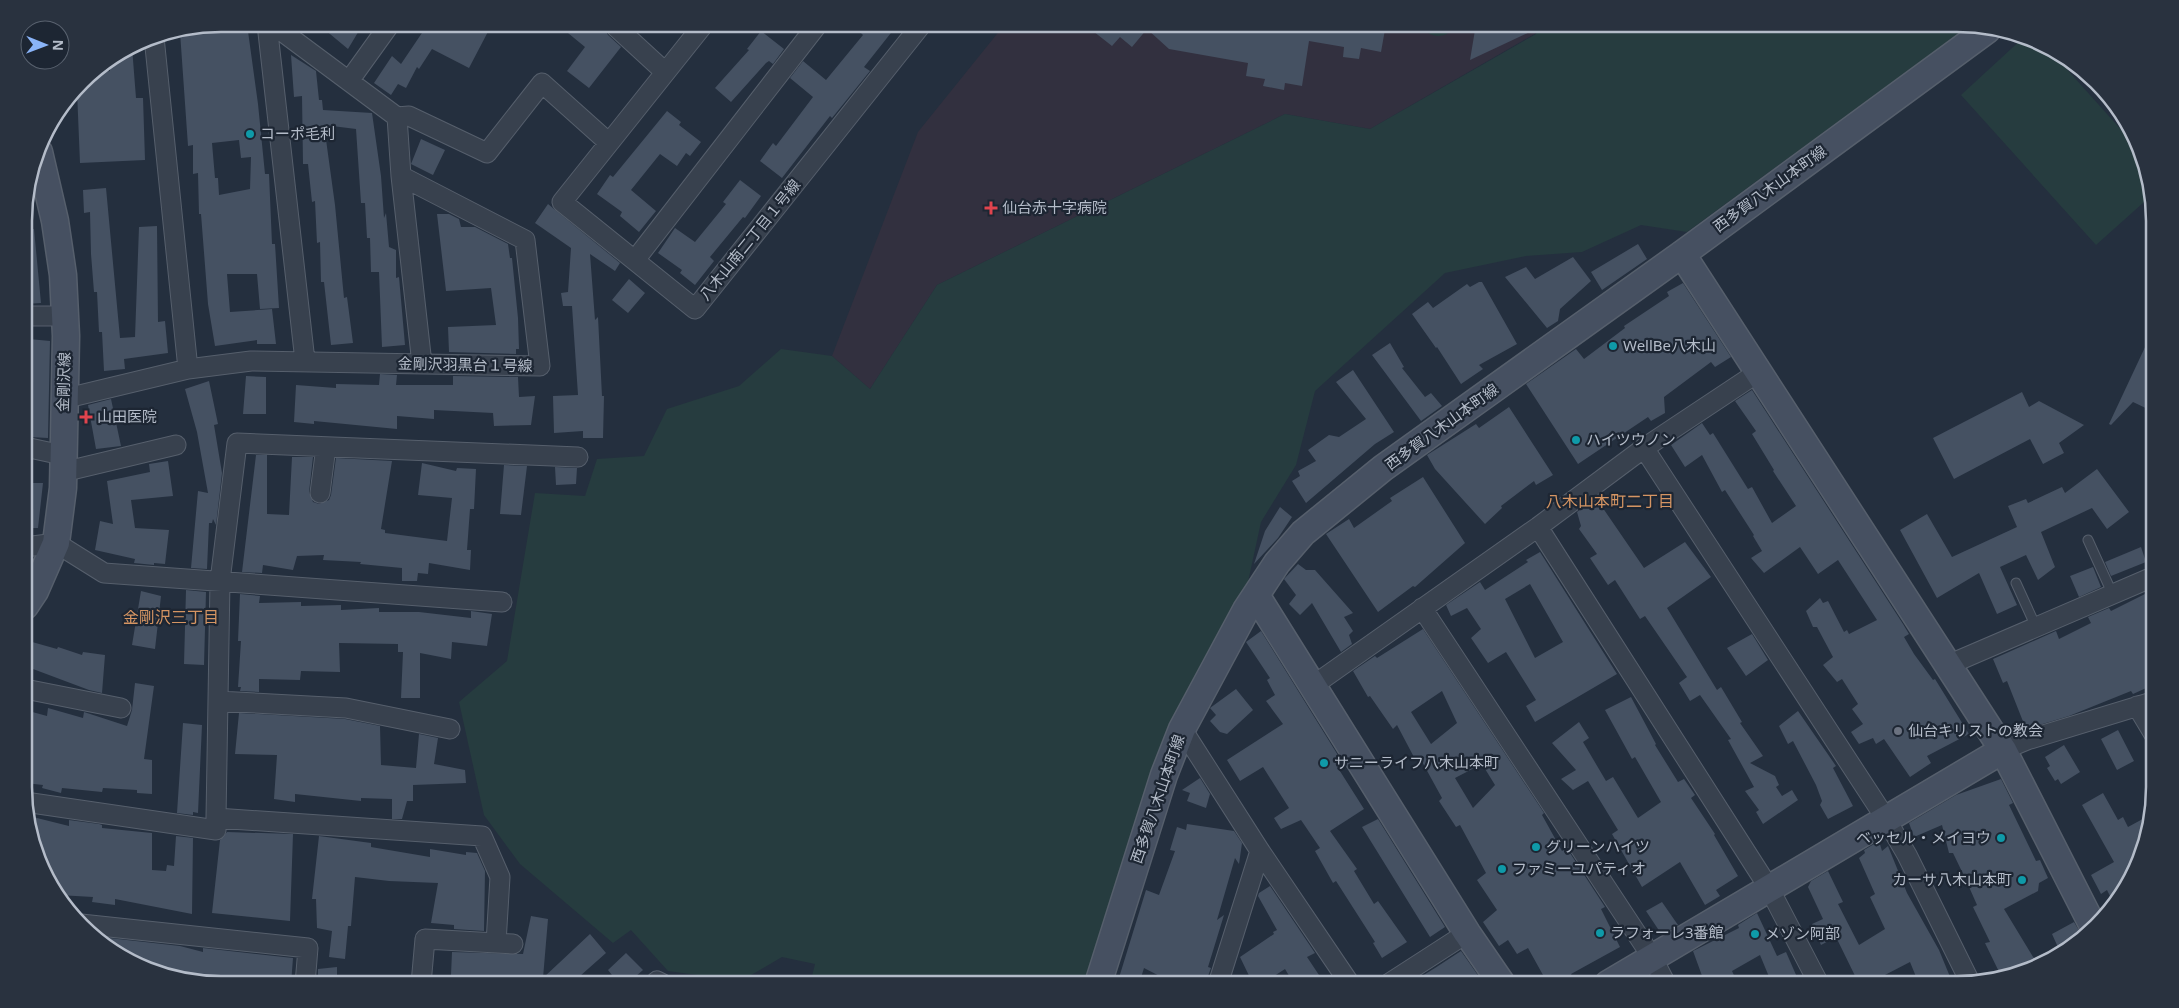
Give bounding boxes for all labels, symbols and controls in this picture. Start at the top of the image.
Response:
north arrow [20,20,70,70]
text: N [49,39,68,51]
place label: コーポ毛利 [260,123,335,143]
marker: コーポ毛利 [244,128,256,140]
street label: 西多賀八木山本町線 [1709,140,1830,236]
street label: 八木山南二丁目１号線 [694,175,804,304]
place label: 仙台赤十字病院 [1002,197,1107,217]
marker: 仙台赤十字病院 [984,201,998,215]
place label: WellBe八木山 [1623,335,1716,355]
marker: WellBe八木山 [1607,340,1619,352]
street label: 金剛沢線 [52,352,74,412]
street label: 金剛沢羽黒台１号線 [397,353,533,375]
street label: 西多賀八木山本町線 [1381,378,1502,474]
place label: 山田医院 [97,406,157,426]
marker: 山田医院 [79,410,93,424]
place label: ハイツウノン [1586,429,1676,449]
marker: ハイツウノン [1570,434,1582,446]
district label: 八木山本町二丁目 [1546,490,1674,512]
district label: 金剛沢三丁目 [123,606,219,628]
place label: 仙台キリストの教会 [1908,720,2043,740]
marker: 仙台キリストの教会 [1892,725,1904,737]
street label: 西多賀八木山本町線 [1126,732,1188,866]
place label: サニーライフ八木山本町 [1334,752,1499,772]
marker: サニーライフ八木山本町 [1318,757,1330,769]
place label: ベッセル・メイヨウ [1856,827,1991,847]
marker: ベッセル・メイヨウ [1995,832,2007,844]
place label: グリーンハイツ [1546,836,1650,856]
marker: グリーンハイツ [1530,841,1542,853]
place label: ファミーユパティオ [1512,858,1646,878]
marker: ファミーユパティオ [1496,863,1508,875]
place label: カーサ八木山本町 [1892,869,2012,889]
marker: カーサ八木山本町 [2016,874,2028,886]
place label: ラフォーレ3番館 [1610,922,1724,942]
place label: メゾン阿部 [1765,923,1840,943]
marker: ラフォーレ3番館 [1594,927,1606,939]
marker: メゾン阿部 [1749,928,1761,940]

